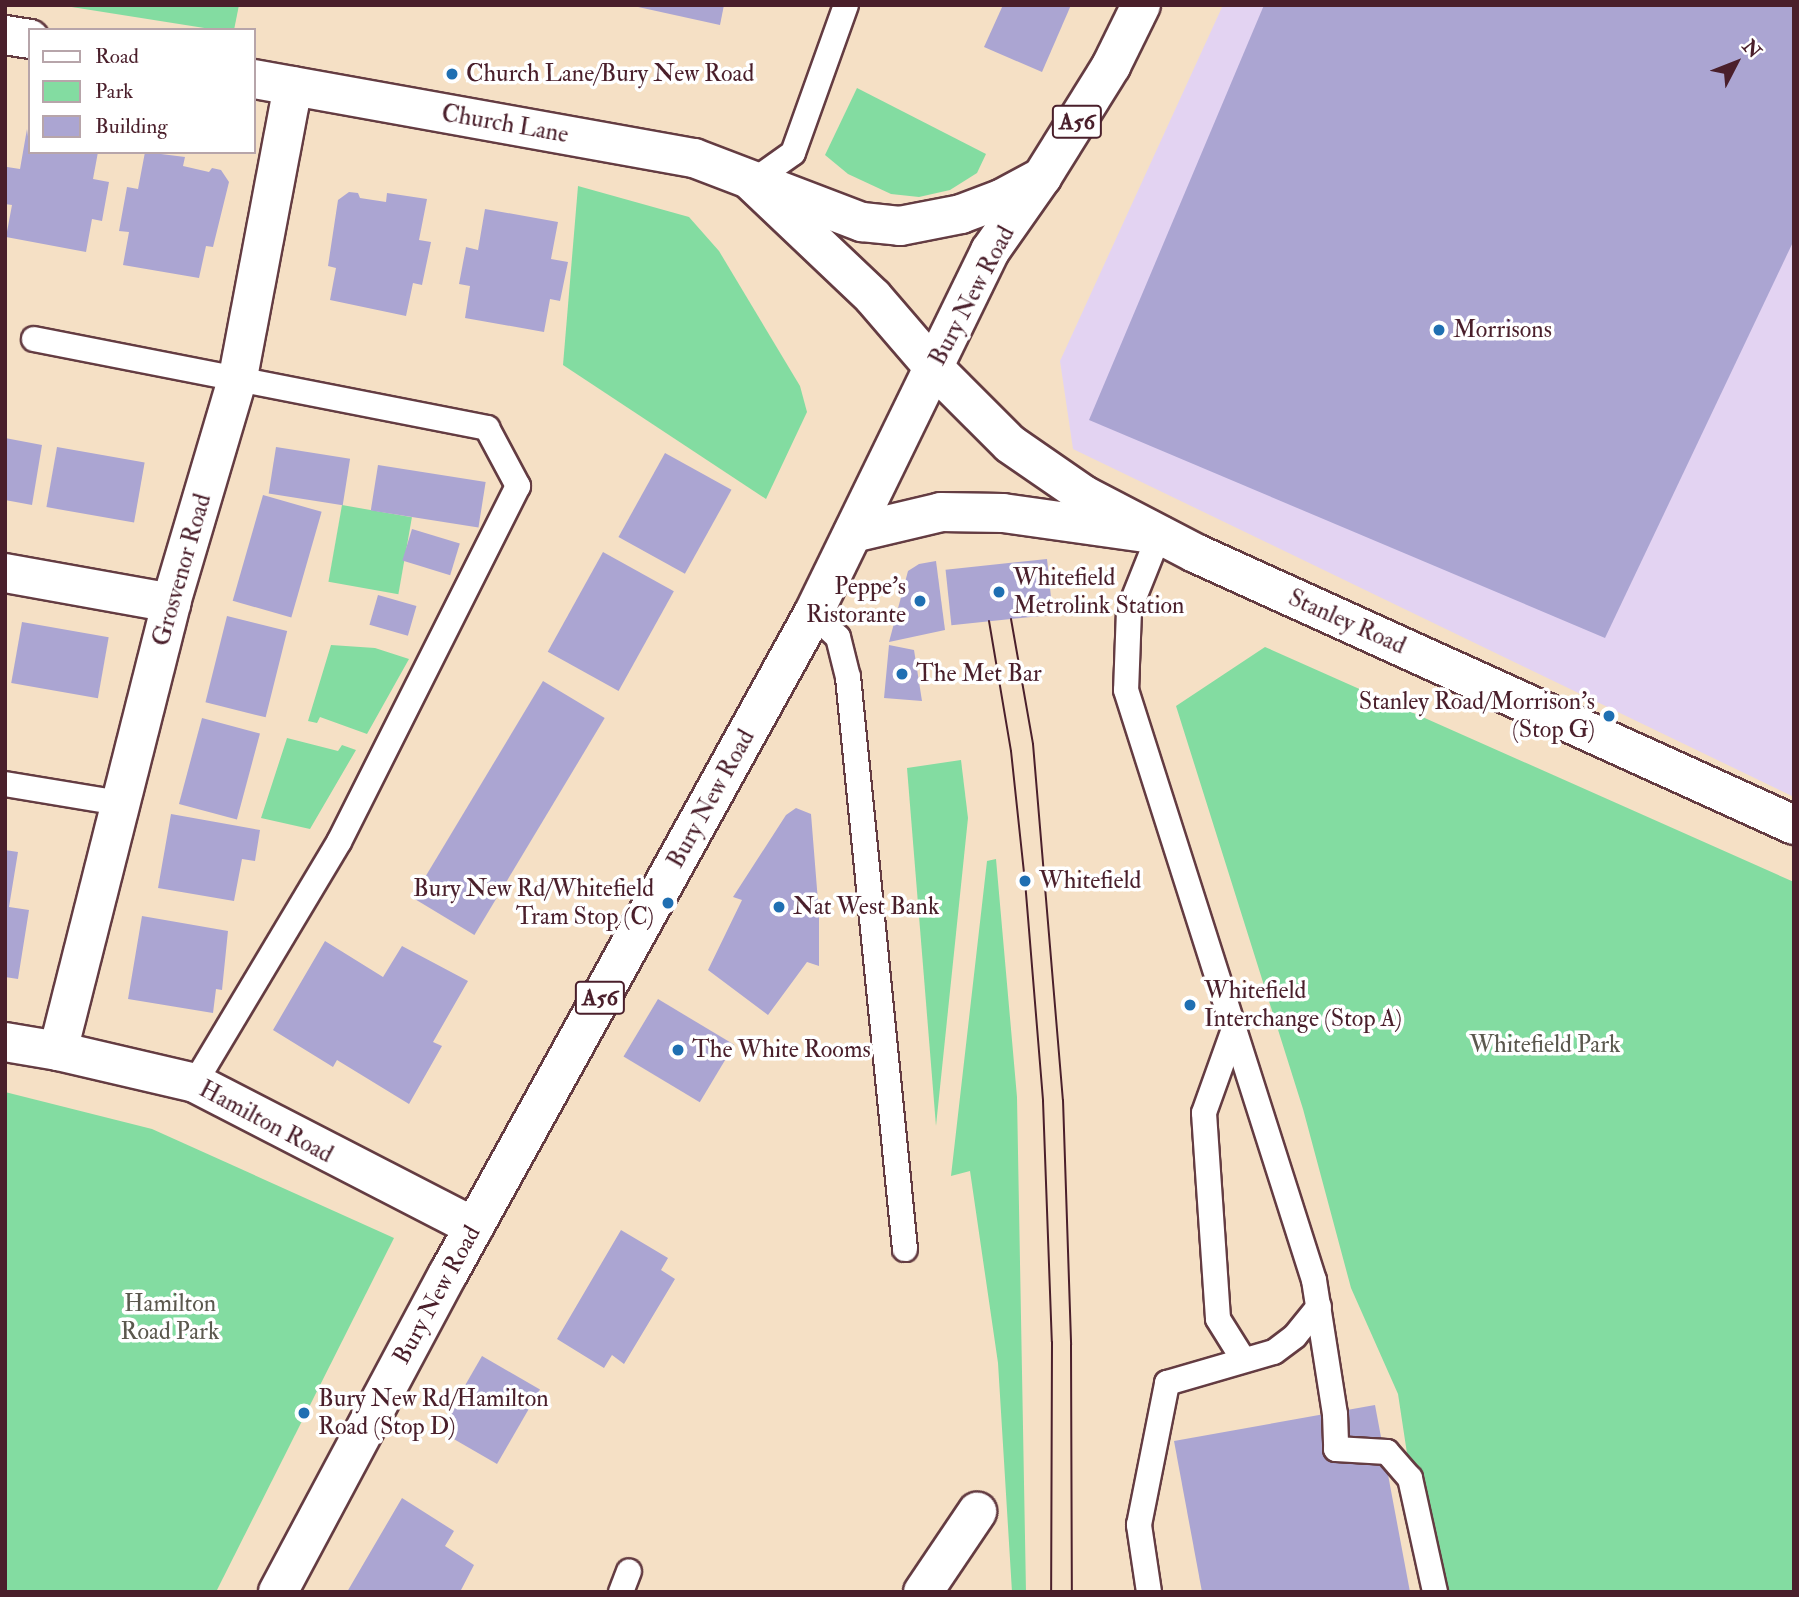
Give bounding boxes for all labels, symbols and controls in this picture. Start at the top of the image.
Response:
legend [28,28,256,154]
north arrow [1701,28,1771,98]
text: N [1737,35,1766,63]
text: Road [95,43,139,70]
place label: Church Lane/Bury New Road [466,60,754,88]
marker: Church Lane/Bury New Road [444,66,460,82]
text: Park [95,78,133,105]
street label: Church Lane [439,99,571,149]
road number: A56 [1051,102,1103,141]
text: Building [95,113,168,140]
street label: Bury New Road [923,221,1021,371]
place label: Morrisons [1453,316,1552,344]
marker: Morrisons [1431,322,1447,338]
street label: Grosvenor Road [147,491,217,649]
place label: Whitefield Metrolink Station [1013,564,1184,620]
place label: Peppe's Ristorante [806,573,906,629]
street label: Stanley Road [1284,583,1410,661]
marker: Whitefield Metrolink Station [991,584,1007,600]
marker: Peppe's Ristorante [912,593,928,609]
place label: The Met Bar [916,660,1042,688]
marker: The Met Bar [894,666,910,682]
place label: Stanley Road/Morrison's (Stop G) [1359,688,1595,744]
marker: Stanley Road/Morrison's (Stop G) [1601,708,1617,724]
street label: Bury New Road [661,725,761,873]
place label: Whitefield [1039,867,1141,895]
marker: Whitefield [1017,873,1033,889]
place label: Bury New Rd/Whitefield Tram Stop (C) [413,875,654,931]
place label: Nat West Bank [793,893,939,921]
marker: Bury New Rd/Whitefield Tram Stop (C) [660,895,676,911]
marker: Nat West Bank [771,899,787,915]
place label: Whitefield Interchange (Stop A) [1204,977,1402,1033]
road number: A56 [574,979,626,1018]
marker: Whitefield Interchange (Stop A) [1182,997,1198,1013]
park label: Whitefield Park [1469,1031,1621,1059]
place label: The White Rooms [692,1036,871,1064]
marker: The White Rooms [670,1042,686,1058]
street label: Hamilton Road [194,1075,338,1169]
street label: Bury New Road [387,1221,487,1369]
park label: Hamilton Road Park [121,1290,219,1346]
place label: Bury New Rd/Hamilton Road (Stop D) [318,1385,549,1441]
marker: Bury New Rd/Hamilton Road (Stop D) [296,1405,312,1421]

